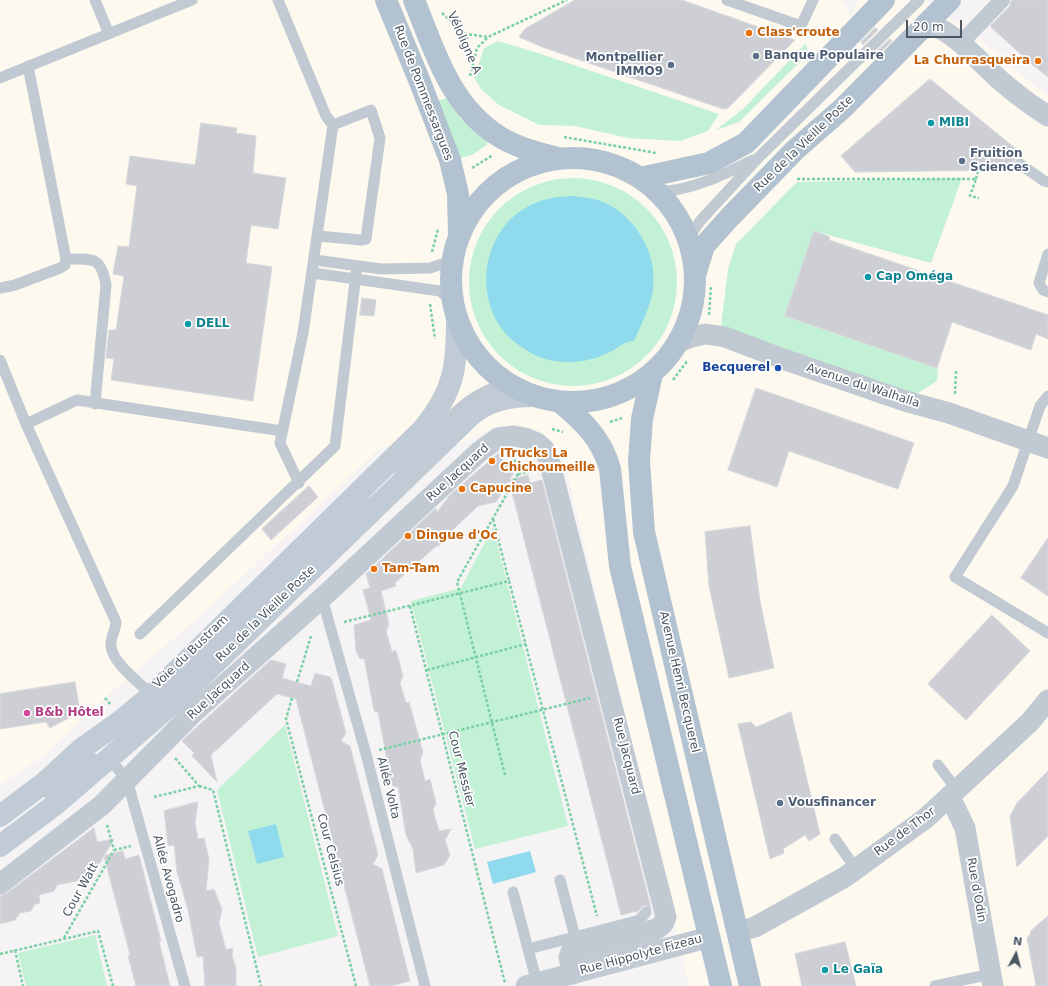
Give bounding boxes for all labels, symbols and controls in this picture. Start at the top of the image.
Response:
street label: Véloligne A [444,10,484,76]
scale bar [908,12,964,38]
text: 20 m [913,20,944,34]
street label: Rue de Pommessargues [391,23,455,163]
place label: Class'croute [757,26,840,40]
marker: Class'croute [744,28,754,38]
place label: Banque Populaire [764,49,884,63]
place label: Montpellier IMMO9 [585,51,663,79]
marker: Banque Populaire [751,51,761,61]
place label: La Churrasqueira [914,54,1030,68]
marker: La Churrasqueira [1033,56,1043,66]
marker: Montpellier IMMO9 [666,60,676,70]
street label: Rue de la Vieille Poste [751,93,857,195]
place label: MIBI [939,116,969,130]
marker: MIBI [926,118,936,128]
place label: Fruition Sciences [970,147,1029,175]
marker: Fruition Sciences [957,156,967,166]
place label: Cap Oméga [876,270,953,284]
marker: Cap Oméga [863,272,873,282]
place label: DELL [196,317,229,331]
marker: DELL [183,319,193,329]
place label: Becquerel [702,361,770,375]
street label: Avenue du Walhalla [805,361,921,411]
marker: Becquerel [773,363,783,373]
street label: Rue Jacquard [424,441,492,505]
place label: ITrucks La Chichoumeille [500,447,595,475]
marker: ITrucks La Chichoumeille [487,456,497,466]
place label: Capucine [470,482,532,496]
marker: Capucine [457,484,467,494]
place label: Dingue d'Oc [416,529,498,543]
marker: Dingue d'Oc [403,531,413,541]
place label: Tam-Tam [382,562,440,576]
street label: Rue de la Vieille Poste [213,563,319,665]
marker: Tam-Tam [369,564,379,574]
street label: Avenue Henri Becquerel [656,610,702,754]
street label: Voie du Bustram [150,612,232,692]
street label: Rue Jacquard [185,659,253,723]
place label: B&b Hôtel [35,706,104,720]
marker: B&b Hôtel [22,708,32,718]
street label: Rue Jacquard [609,716,643,796]
street label: Cour Messier [445,729,477,809]
street label: Allée Volta [373,755,403,821]
place label: Vousfinancer [788,796,876,810]
marker: Vousfinancer [775,798,785,808]
street label: Rue de Thor [872,804,938,860]
street label: Cour Celsius [313,812,347,888]
street label: Allée Avogadro [149,834,187,924]
street label: Rue d'Odin [963,856,989,924]
street label: Cour Watt [60,860,102,920]
street label: Rue Hippolyte Fizeau [578,932,704,978]
north arrow [996,934,1036,974]
text: N [1012,935,1023,949]
place label: Le Gaïa [833,963,883,977]
marker: Le Gaïa [820,965,830,975]

